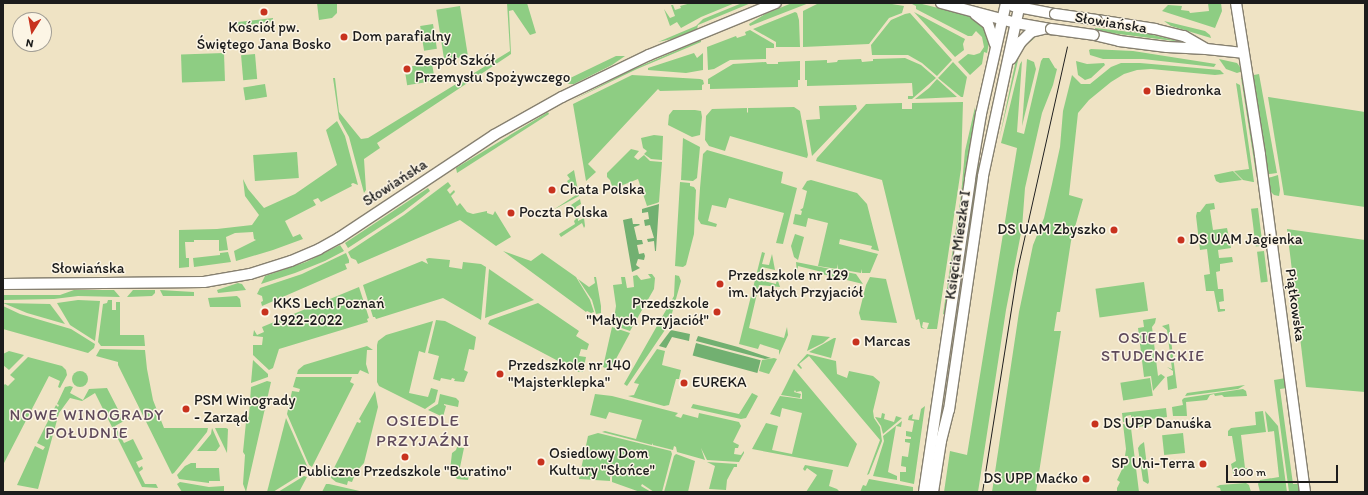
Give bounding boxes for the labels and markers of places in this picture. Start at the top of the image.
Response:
marker: Kościół pw. Świętego Jana Bosko [259,7,269,17]
place label: Kościół pw. Świętego Jana Bosko [197,18,331,53]
place label: Dom parafialny [352,28,451,46]
marker: Dom parafialny [339,32,349,42]
place label: Zespół Szkół Przemysłu Spożywczego [415,51,570,86]
marker: Zespół Szkół Przemysłu Spożywczego [402,64,412,74]
place label: Biedronka [1155,82,1221,100]
marker: Biedronka [1142,86,1152,96]
place label: Chata Polska [560,181,644,199]
marker: Chata Polska [547,185,557,195]
place label: Poczta Polska [519,204,607,222]
marker: Poczta Polska [506,208,516,218]
place label: DS UAM Zbyszko [997,221,1106,239]
marker: DS UAM Zbyszko [1109,225,1119,235]
place label: DS UAM Jagienka [1189,231,1303,249]
marker: DS UAM Jagienka [1176,235,1186,245]
place label: Przedszkole nr 129 im. Małych Przyjaciół [728,266,863,301]
marker: Przedszkole nr 129 im. Małych Przyjaciół [715,279,725,289]
place label: KKS Lech Poznań 1922-2022 [273,294,383,329]
place label: Przedszkole "Małych Przyjaciół" [586,294,709,329]
marker: KKS Lech Poznań 1922-2022 [260,307,270,317]
marker: Przedszkole "Małych Przyjaciół" [712,307,722,317]
place label: Marcas [864,333,911,351]
marker: Marcas [851,337,861,347]
place label: Przedszkole nr 140 "Majsterklepka" [508,356,631,391]
marker: Przedszkole nr 140 "Majsterklepka" [495,369,505,379]
place label: EUREKA [692,374,747,392]
marker: EUREKA [679,378,689,388]
place label: PSM Winogrady - Zarząd [194,391,296,426]
marker: PSM Winogrady - Zarząd [181,404,191,414]
place label: DS UPP Danuśka [1103,415,1212,433]
marker: DS UPP Danuśka [1090,419,1100,429]
place label: Osiedlowy Dom Kultury "Słońce" [549,444,655,479]
marker: Publiczne Przedszkole "Buratino" [400,452,410,462]
place label: SP Uni-Terra [1111,455,1195,473]
marker: Osiedlowy Dom Kultury "Słońce" [536,457,546,467]
marker: SP Uni-Terra [1198,459,1208,469]
place label: Publiczne Przedszkole "Buratino" [298,463,512,481]
place label: DS UPP Maćko [984,470,1078,488]
marker: DS UPP Maćko [1081,474,1091,484]

